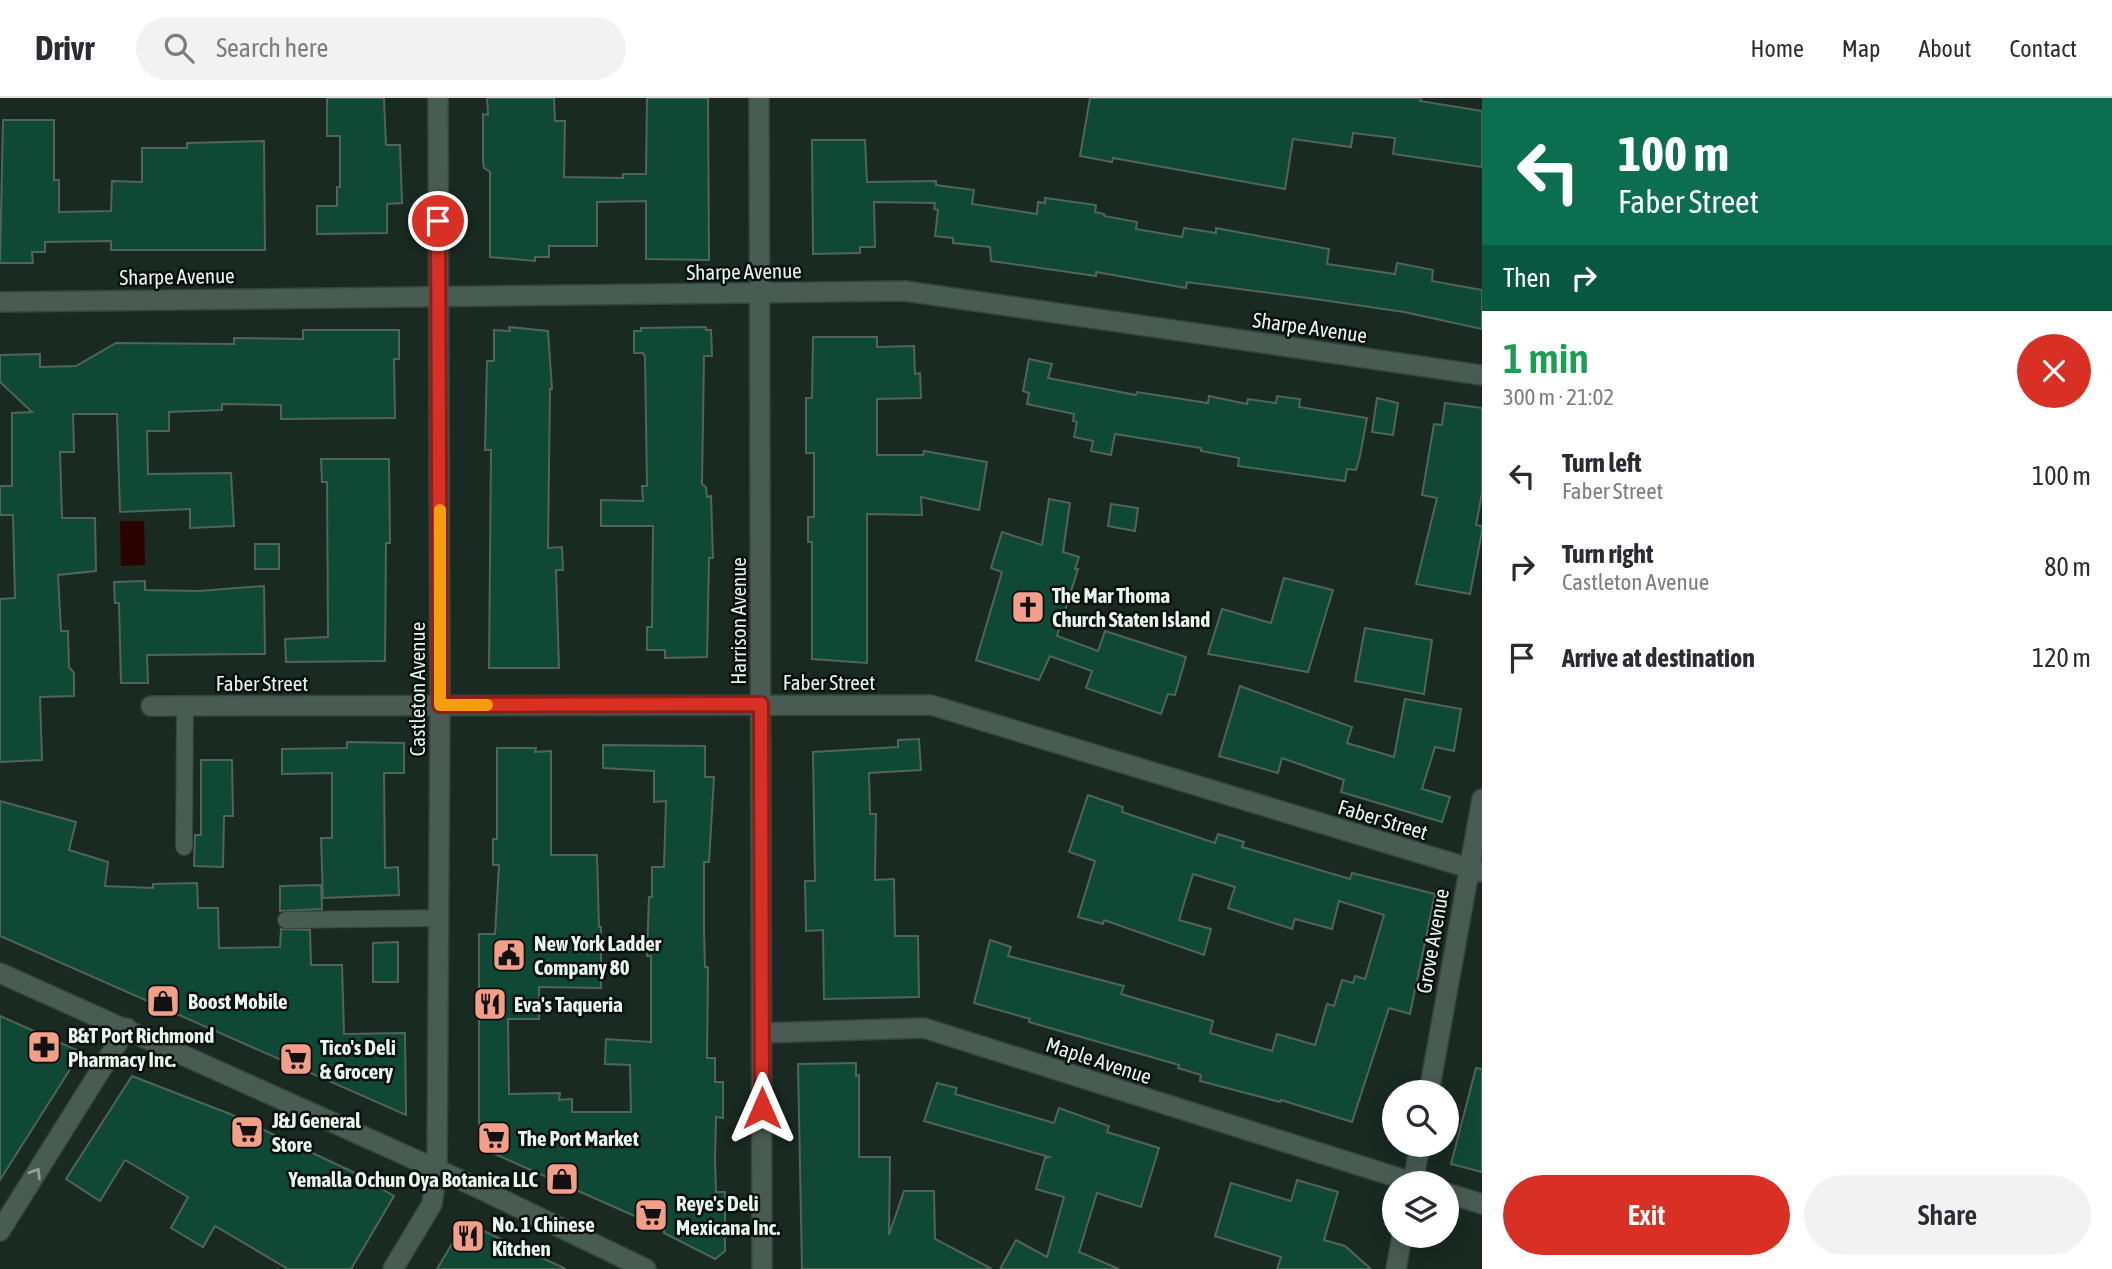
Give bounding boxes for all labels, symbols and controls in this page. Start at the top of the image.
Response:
search box [136,17,626,80]
text: Drivr [35,29,94,67]
icon: search [160,29,198,67]
text: Search here [216,33,328,63]
text: Home [1750,35,1804,62]
text: Map [1842,35,1880,62]
text: About [1918,35,1971,62]
text: Contact [2009,35,2077,62]
text: 100 m [1618,125,1729,181]
icon: left [1503,126,1594,217]
text: Faber Street [1618,183,1759,220]
pin [408,191,468,251]
icon: arrive [419,202,457,240]
street label: Sharpe Avenue [686,258,802,284]
icon: right [1565,259,1603,297]
street label: Sharpe Avenue [119,263,235,289]
text: Then [1503,263,1551,293]
street label: Sharpe Avenue [1251,307,1369,347]
text: 1 min [1503,334,1589,382]
button: close [2017,334,2091,408]
text: 300 m · 21:02 [1503,384,1614,410]
text: Turn left [1562,448,1642,478]
icon: left [1503,457,1541,495]
text: 100 m [2032,461,2091,491]
text: Faber Street [1562,478,1663,504]
text: Turn right [1562,539,1653,569]
icon: right [1503,548,1541,586]
text: 80 m [2044,552,2091,582]
street label: Harrison Avenue [726,557,750,685]
text: Castleton Avenue [1562,569,1709,595]
place label: The Mar Thoma Church Staten Island [1052,583,1210,631]
church icon: The Mar Thoma Church Staten Island [1009,588,1047,626]
street label: Castleton Avenue [405,622,429,756]
icon: arrive [1503,639,1541,677]
text: Arrive at destination [1562,643,1755,673]
text: 120 m [2032,643,2091,673]
street label: Faber Street [783,670,875,694]
street label: Faber Street [216,671,308,695]
street label: Faber Street [1335,794,1431,844]
street label: Grove Avenue [1411,887,1453,995]
place label: New York Ladder Company 80 [534,931,662,979]
public building icon: New York Ladder Company 80 [490,936,528,974]
shop icon: Boost Mobile [144,982,182,1020]
restaurant icon: Eva's Taqueria [471,985,509,1023]
place label: Boost Mobile [188,989,288,1013]
place label: Eva's Taqueria [514,992,623,1016]
place label: B&T Port Richmond Pharmacy Inc. [68,1023,214,1071]
pharmacy icon: B&T Port Richmond Pharmacy Inc. [25,1028,63,1066]
street label: Maple Avenue [1043,1032,1155,1088]
place label: Tico's Deli & Grocery [320,1035,396,1083]
supermarket icon: Tico's Deli & Grocery [277,1040,315,1078]
position arrow [725,1071,799,1145]
map controls [1382,1080,1459,1248]
button: search [1382,1080,1459,1157]
place label: J&J General Store [271,1108,361,1156]
supermarket icon: J&J General Store [228,1113,266,1151]
supermarket icon: The Port Market [475,1119,513,1157]
place label: The Port Market [518,1126,639,1150]
shop icon: Yemalla Ochun Oya Botanica LLC [543,1160,581,1198]
place label: Yemalla Ochun Oya Botanica LLC [288,1167,539,1191]
one-way arrow [28,1168,41,1181]
button: layers [1382,1171,1459,1248]
button: Exit [1503,1175,1790,1255]
button: Share [1804,1175,2091,1255]
place label: Reye's Deli Mexicana Inc. [676,1191,780,1239]
supermarket icon: Reye's Deli Mexicana Inc. [632,1196,670,1234]
place label: No. 1 Chinese Kitchen [492,1212,595,1260]
restaurant icon: No. 1 Chinese Kitchen [449,1217,487,1255]

